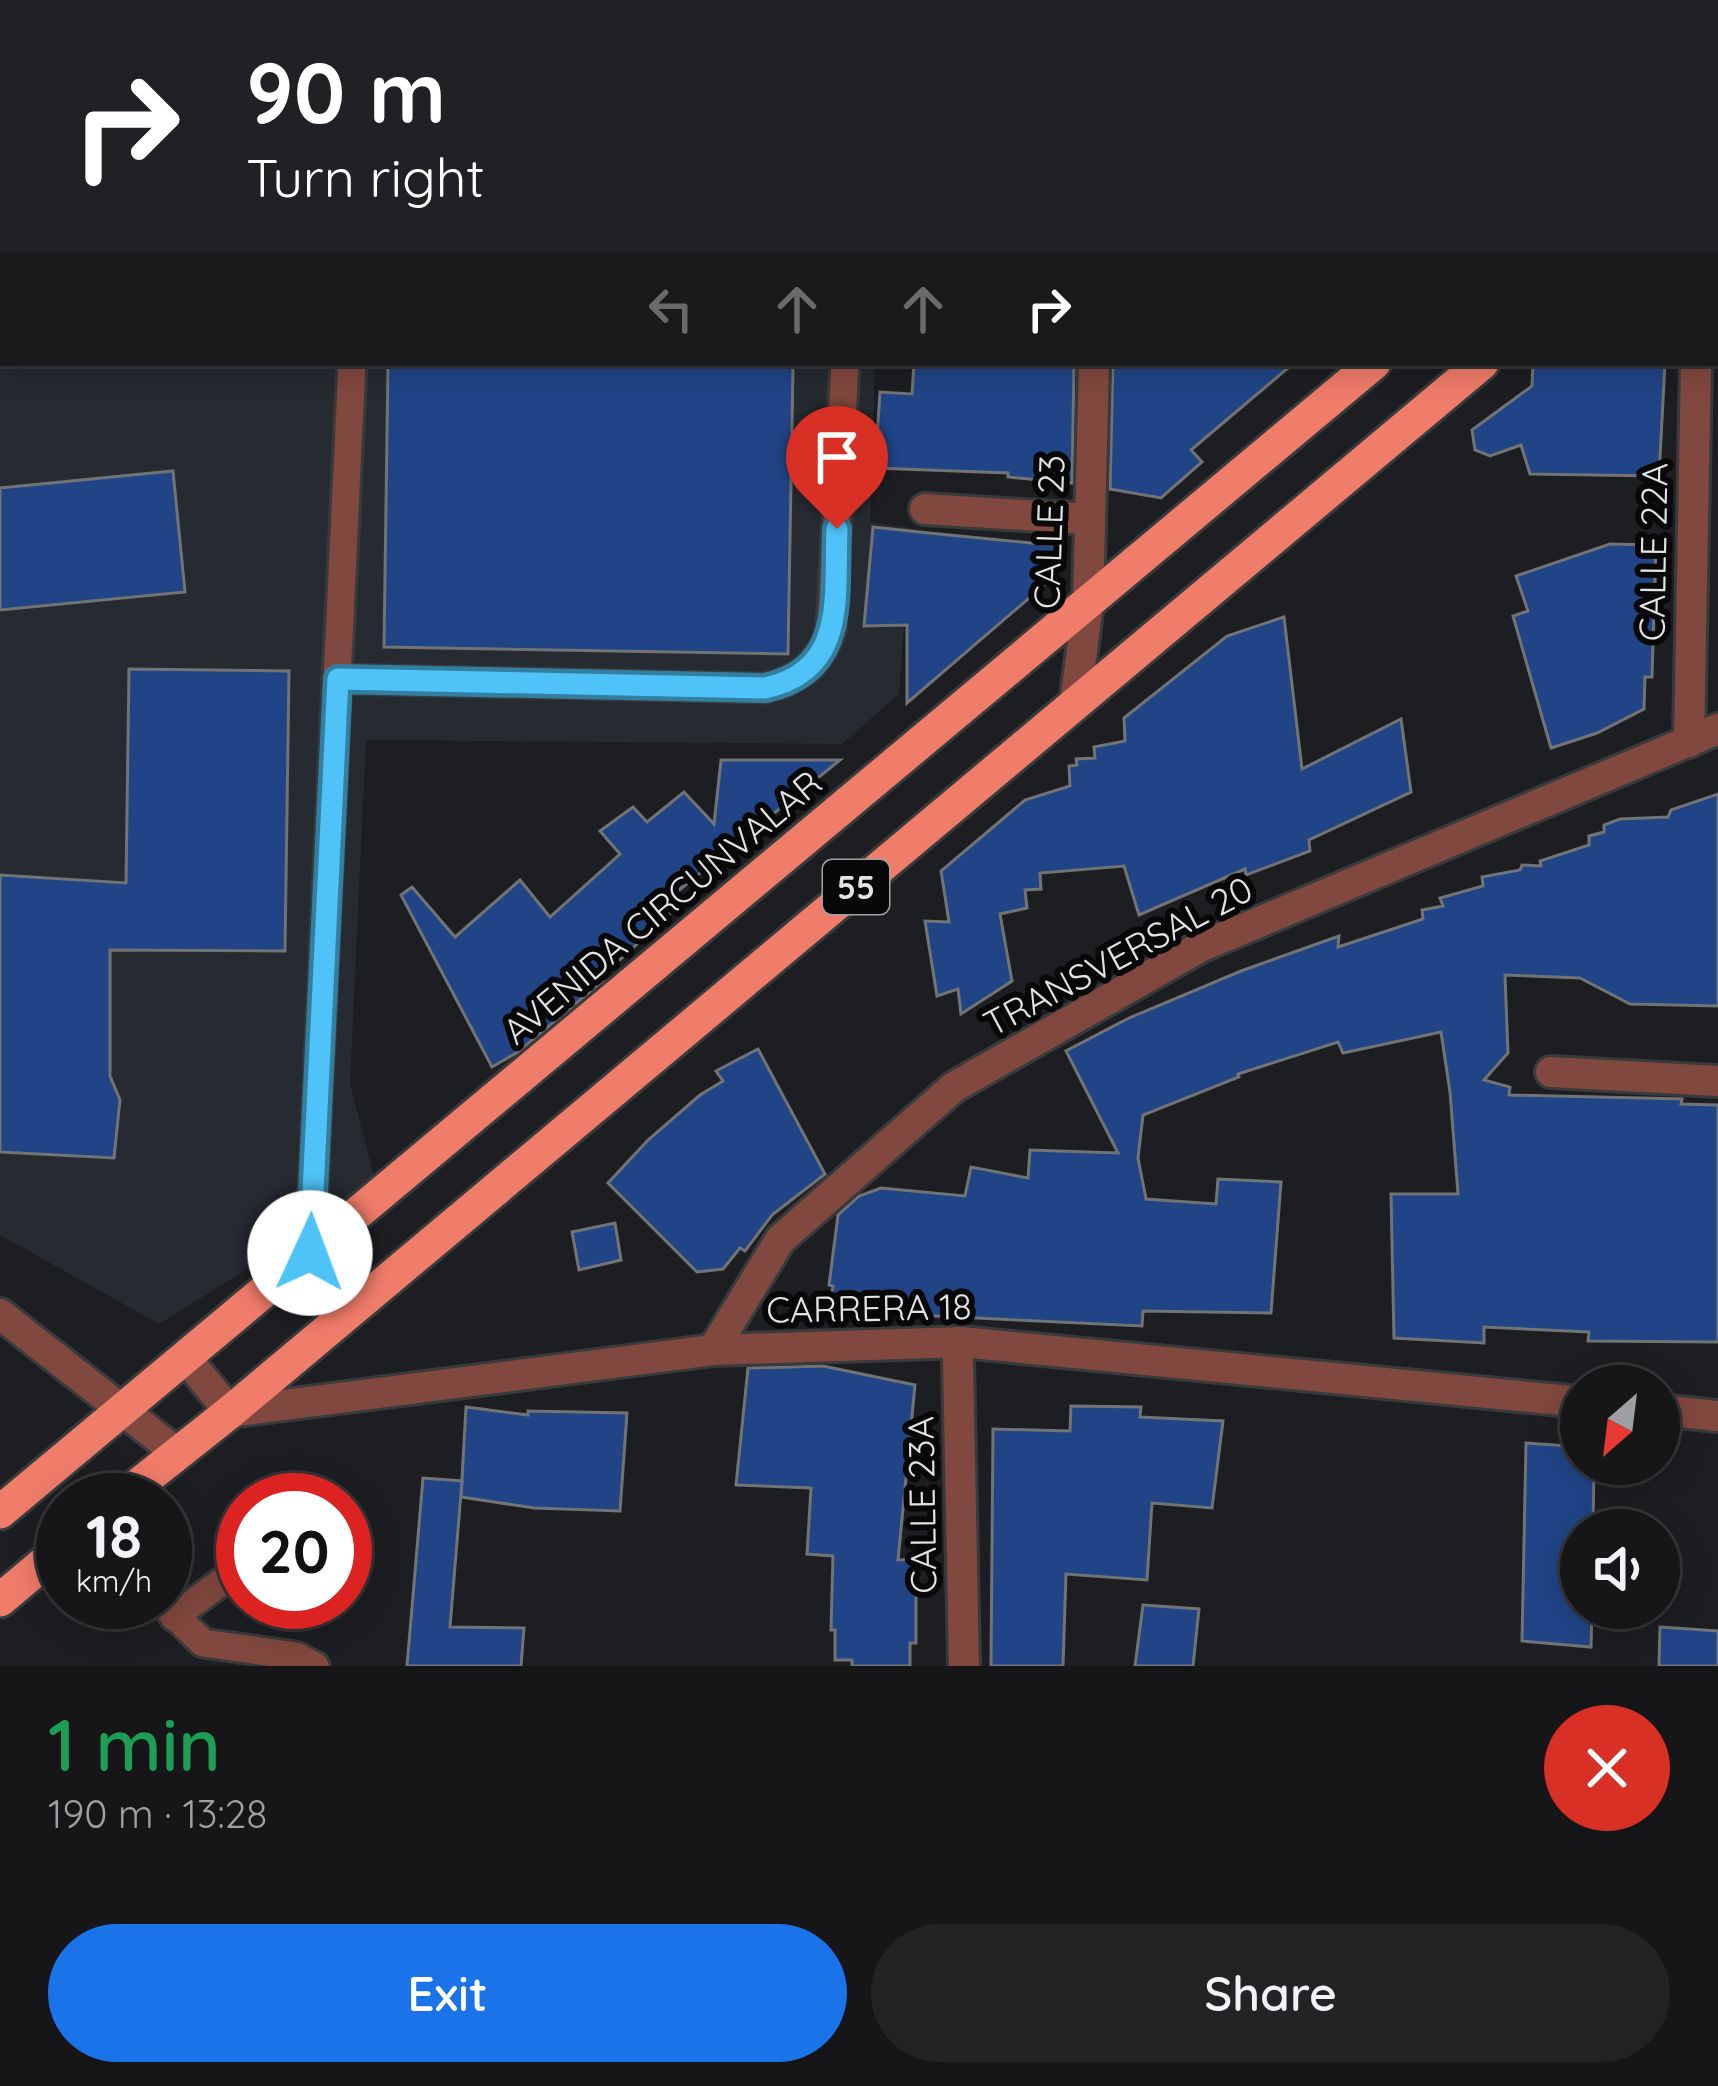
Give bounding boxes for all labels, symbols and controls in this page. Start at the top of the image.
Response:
text: 90 m [246,39,446,144]
icon: right [48,48,204,204]
text: Turn right [246,143,485,211]
icon: left [638,276,704,342]
icon: ahead [764,276,830,342]
icon: ahead [890,276,956,342]
icon: right [1016,276,1082,342]
pin [786,406,888,529]
icon: arrive [804,424,870,490]
street label: CALLE 23 [1023,454,1074,610]
street label: CALLE 22A [1628,462,1677,642]
street label: AVENIDA CIRCUNVALAR [493,760,830,1053]
road number: 55 [823,860,889,914]
street label: TRANSVERSAL 20 [976,866,1260,1045]
position arrow [247,1190,373,1316]
street label: CARRERA 18 [766,1283,972,1332]
north arrow [1560,1365,1680,1485]
map controls [1560,1365,1680,1629]
street label: CALLE 23A [897,1416,946,1594]
speed limit sign: 20 [216,1473,372,1629]
text: 18 [86,1498,142,1573]
button: sound [1560,1509,1680,1629]
text: km/h [76,1562,152,1600]
text: 1 min [48,1699,221,1789]
button: close [1544,1705,1670,1831]
text: 190 m · 13:28 [48,1789,267,1838]
button: Exit [48,1924,847,2062]
button: Share [871,1924,1670,2062]

